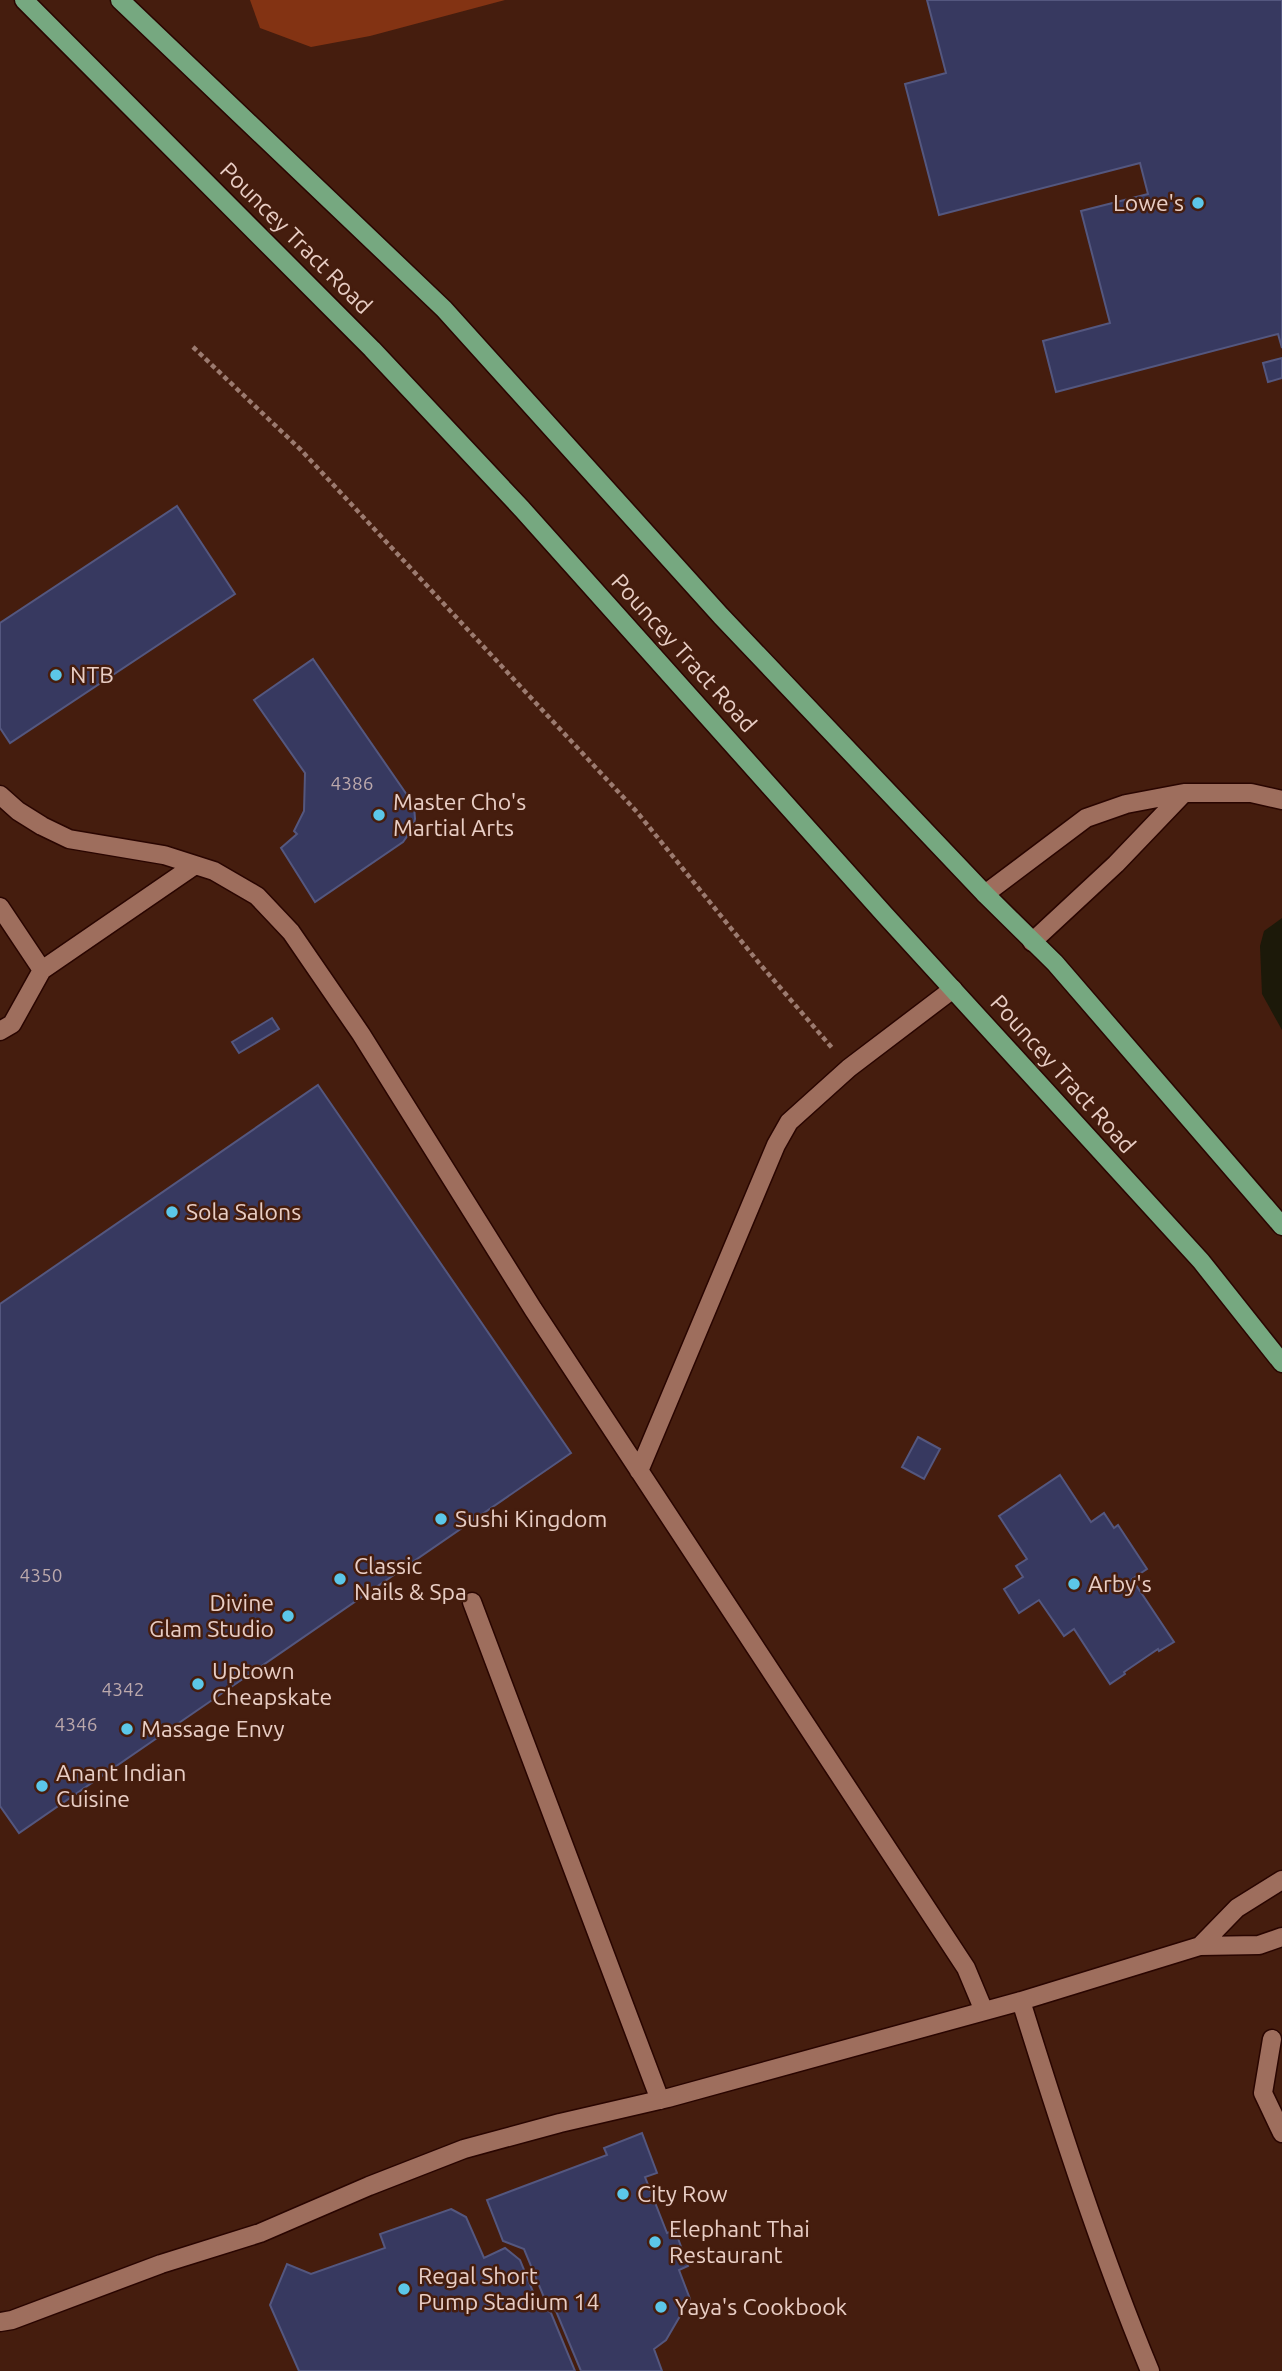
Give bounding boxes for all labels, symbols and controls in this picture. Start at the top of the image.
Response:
street label: Pouncey Tract Road [216,157,377,318]
place label: Lowe's [1113,190,1184,215]
marker: Lowe's [1190,195,1206,211]
street label: Pouncey Tract Road [607,569,762,737]
place label: NTB [70,662,114,687]
marker: NTB [48,667,64,683]
house number: 4386 [331,772,373,794]
place label: Master Cho's Martial Arts [393,789,526,840]
marker: Master Cho's Martial Arts [371,807,387,823]
street label: Pouncey Tract Road [986,990,1141,1158]
place label: Sola Salons [186,1199,301,1224]
marker: Sola Salons [164,1204,180,1220]
place label: Sushi Kingdom [455,1506,607,1531]
marker: Sushi Kingdom [433,1511,449,1527]
place label: Classic Nails & Spa [354,1553,467,1604]
house number: 4350 [20,1564,62,1586]
marker: Classic Nails & Spa [332,1571,348,1587]
place label: Arby's [1088,1571,1152,1596]
marker: Arby's [1066,1576,1082,1592]
place label: Divine Glam Studio [149,1590,274,1641]
marker: Divine Glam Studio [280,1608,296,1624]
place label: Uptown Cheapskate [212,1658,332,1709]
marker: Uptown Cheapskate [190,1676,206,1692]
house number: 4342 [102,1678,144,1700]
house number: 4346 [55,1713,97,1735]
place label: Massage Envy [141,1716,285,1741]
marker: Massage Envy [119,1721,135,1737]
place label: Anant Indian Cuisine [56,1760,186,1811]
marker: Anant Indian Cuisine [34,1778,50,1794]
place label: City Row [637,2181,728,2206]
marker: City Row [615,2186,631,2202]
place label: Elephant Thai Restaurant [669,2216,810,2267]
marker: Elephant Thai Restaurant [647,2234,663,2250]
place label: Regal Short Pump Stadium 14 [418,2263,600,2314]
marker: Regal Short Pump Stadium 14 [396,2281,412,2297]
place label: Yaya's Cookbook [675,2294,848,2319]
marker: Yaya's Cookbook [653,2299,669,2315]

